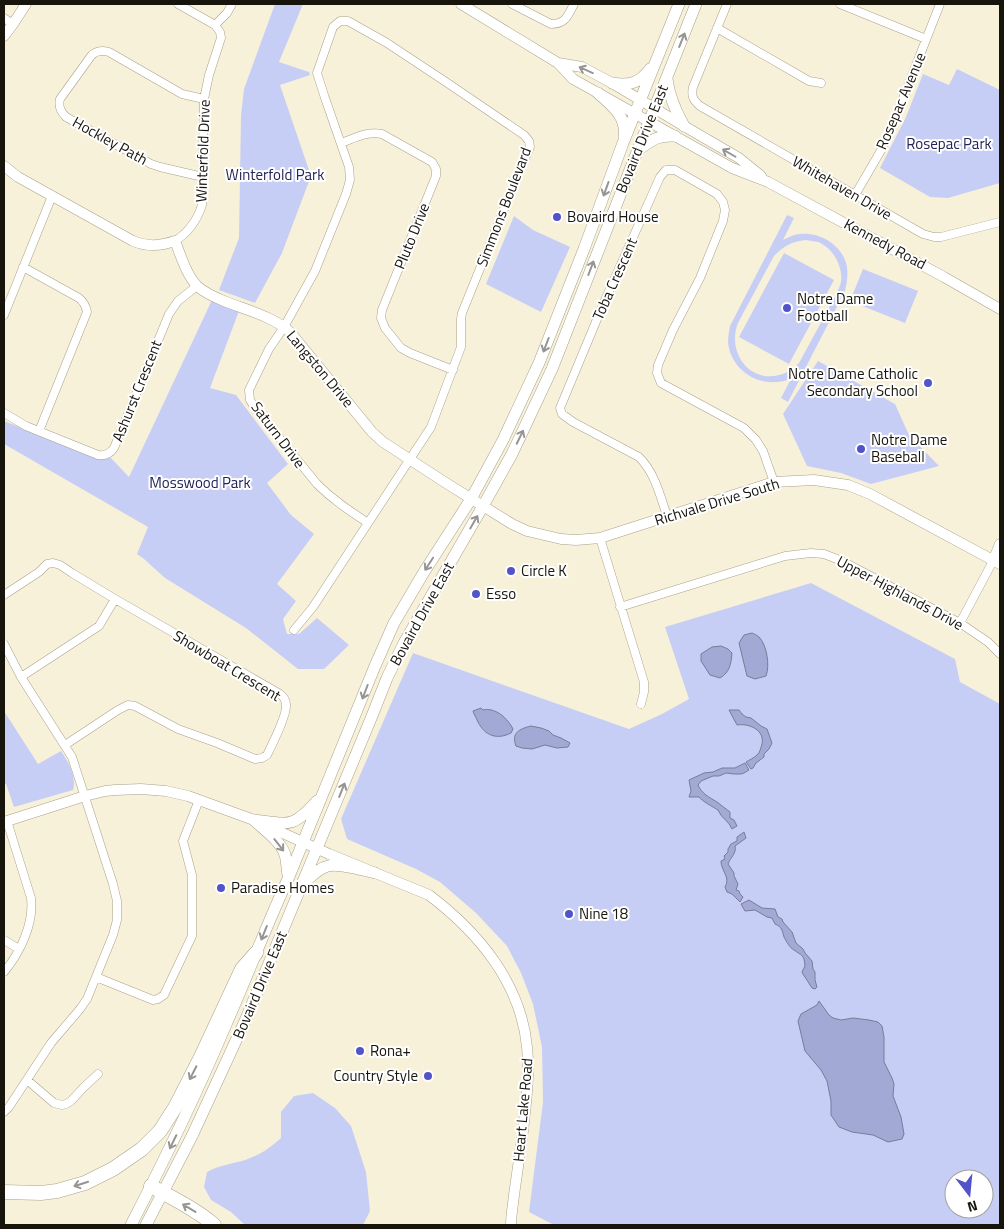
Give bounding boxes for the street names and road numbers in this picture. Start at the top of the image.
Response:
street label: Rosepac Avenue [870,49,931,153]
street label: Bovaird Drive East [609,80,674,197]
street label: Winterfold Drive [189,99,216,203]
street label: Hockley Path [68,110,152,171]
street label: Simmons Boulevard [470,144,537,270]
street label: Whitehaven Drive [788,150,896,225]
street label: Pluto Drive [388,199,435,272]
street label: Kennedy Road [840,212,931,275]
street label: Toba Crescent [586,233,643,324]
street label: Langston Drive [281,325,360,412]
street label: Ashurst Crescent [106,336,168,445]
street label: Saturn Drive [246,397,311,473]
street label: Richvale Drive South [652,472,782,531]
street label: Upper Highlands Drive [833,549,968,636]
street label: Bovaird Drive East [384,557,460,670]
street label: Showboat Crescent [169,624,286,707]
street label: Bovaird Drive East [226,927,293,1042]
street label: Heart Lake Road [507,1057,538,1163]

